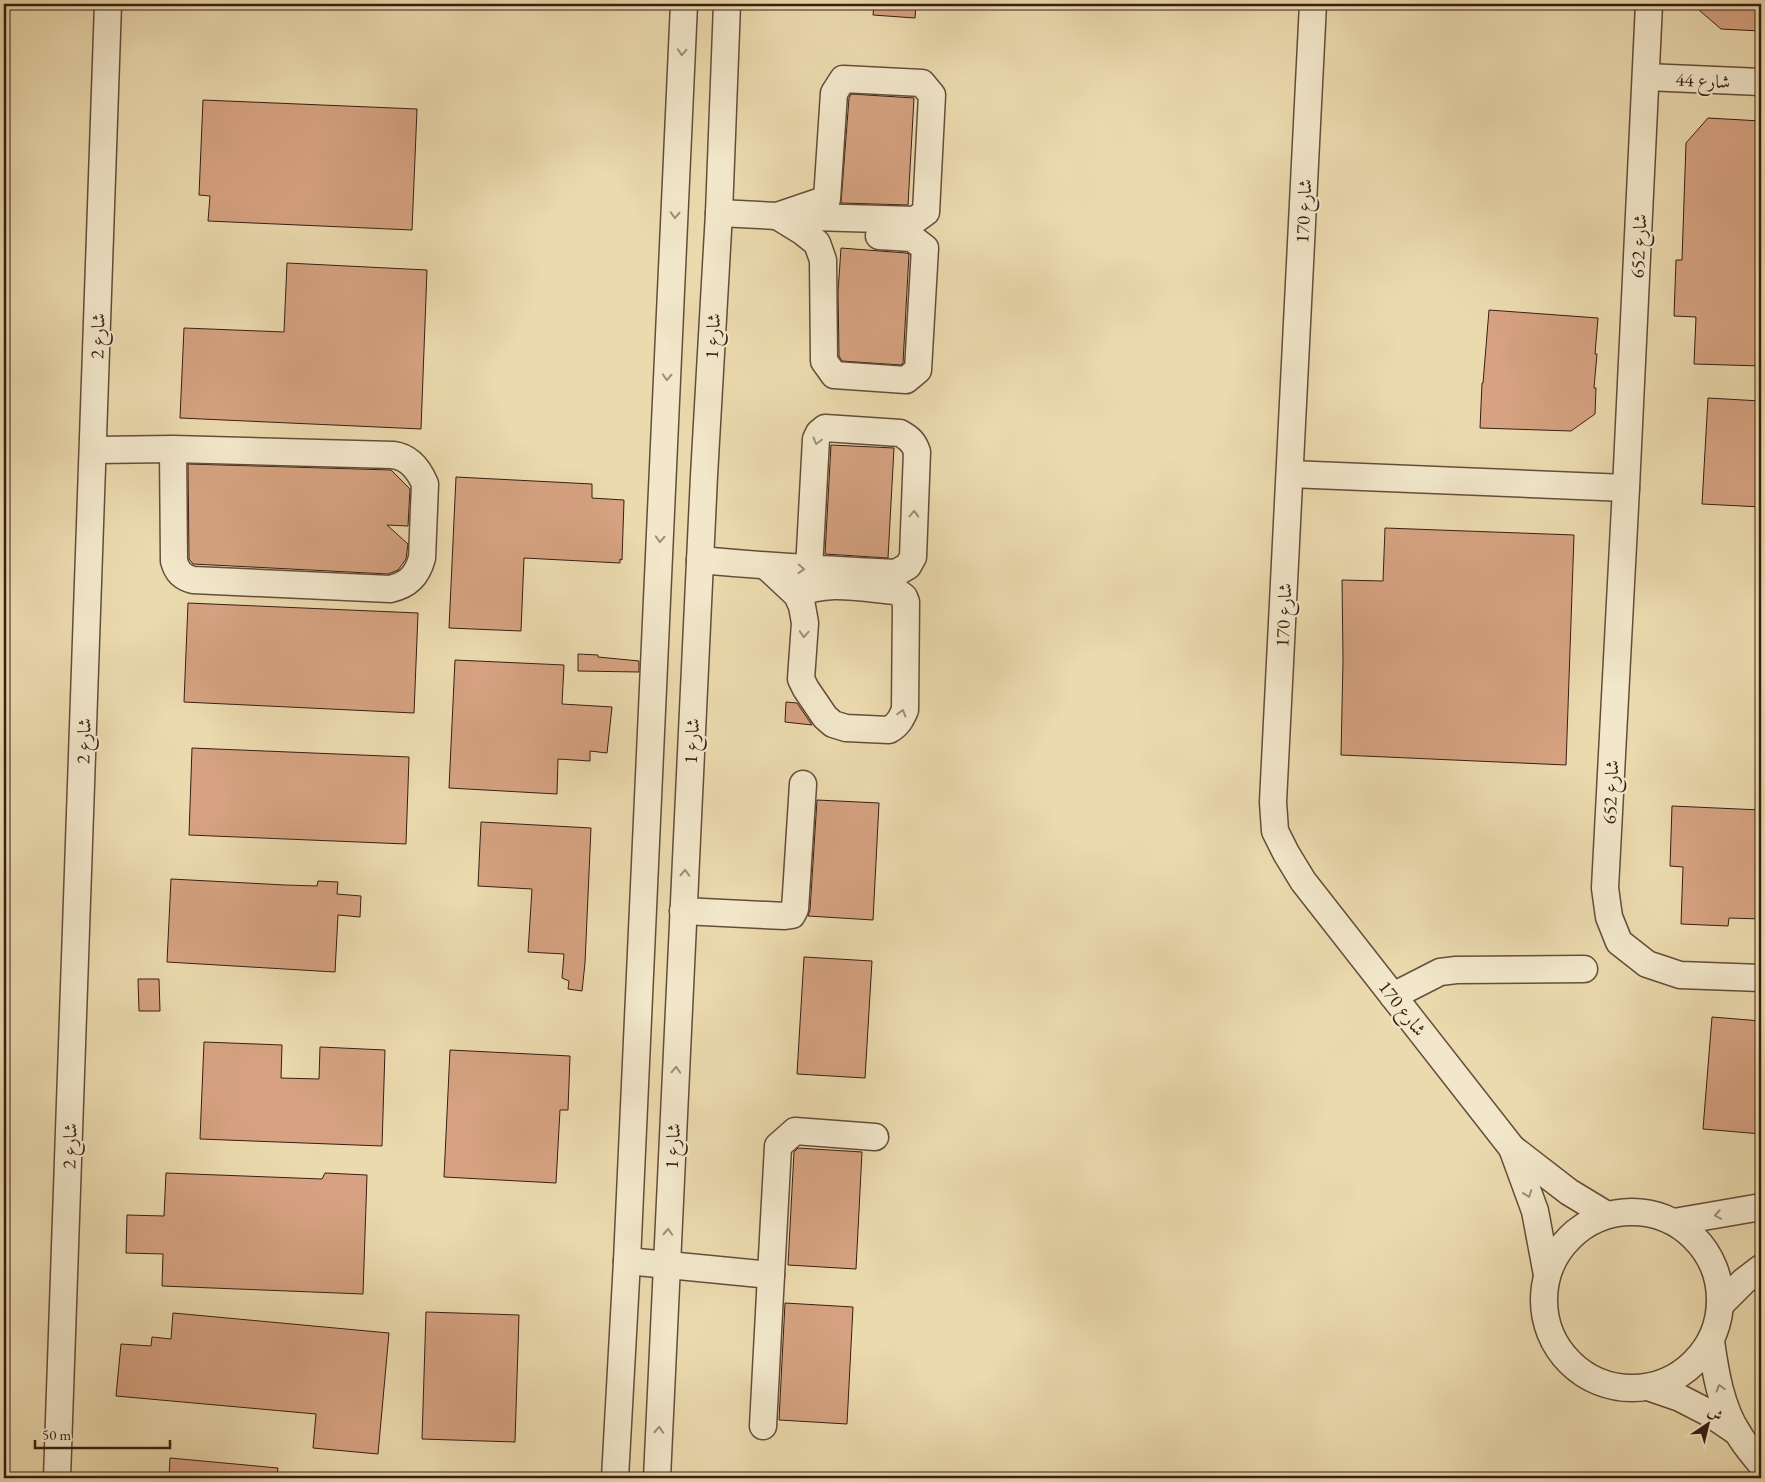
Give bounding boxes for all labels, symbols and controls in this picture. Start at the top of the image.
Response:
one-way arrow [677,49,688,57]
street label: شارع 44 [1675,67,1731,97]
street label: شارع 170 [1289,178,1321,244]
one-way arrow [669,211,680,219]
street label: شارع 652 [1624,213,1656,279]
street label: شارع 1 [699,312,729,360]
street label: شارع 2 [84,313,114,360]
one-way arrow [662,373,673,381]
one-way arrow [812,437,823,445]
one-way arrow [909,510,920,518]
one-way arrow [654,536,665,544]
one-way arrow [797,563,805,574]
street label: شارع 170 [1269,582,1301,648]
one-way arrow [799,631,810,639]
one-way arrow [897,710,907,718]
street label: شارع 1 [678,717,708,765]
street label: شارع 2 [70,718,100,765]
street label: شارع 652 [1596,759,1628,825]
one-way arrow [680,868,691,876]
street label: شارع 170 [1371,975,1432,1043]
one-way arrow [671,1066,681,1074]
street label: شارع 1 [659,1122,689,1170]
street label: شارع 2 [56,1123,86,1170]
one-way arrow [1523,1189,1533,1198]
one-way arrow [1713,1210,1722,1220]
one-way arrow [663,1228,674,1236]
one-way arrow [1715,1384,1725,1392]
north arrow [1682,1400,1732,1450]
text: ش [1705,1402,1726,1425]
scale bar [35,1417,170,1449]
text: 50 m [42,1425,71,1444]
one-way arrow [654,1425,665,1433]

